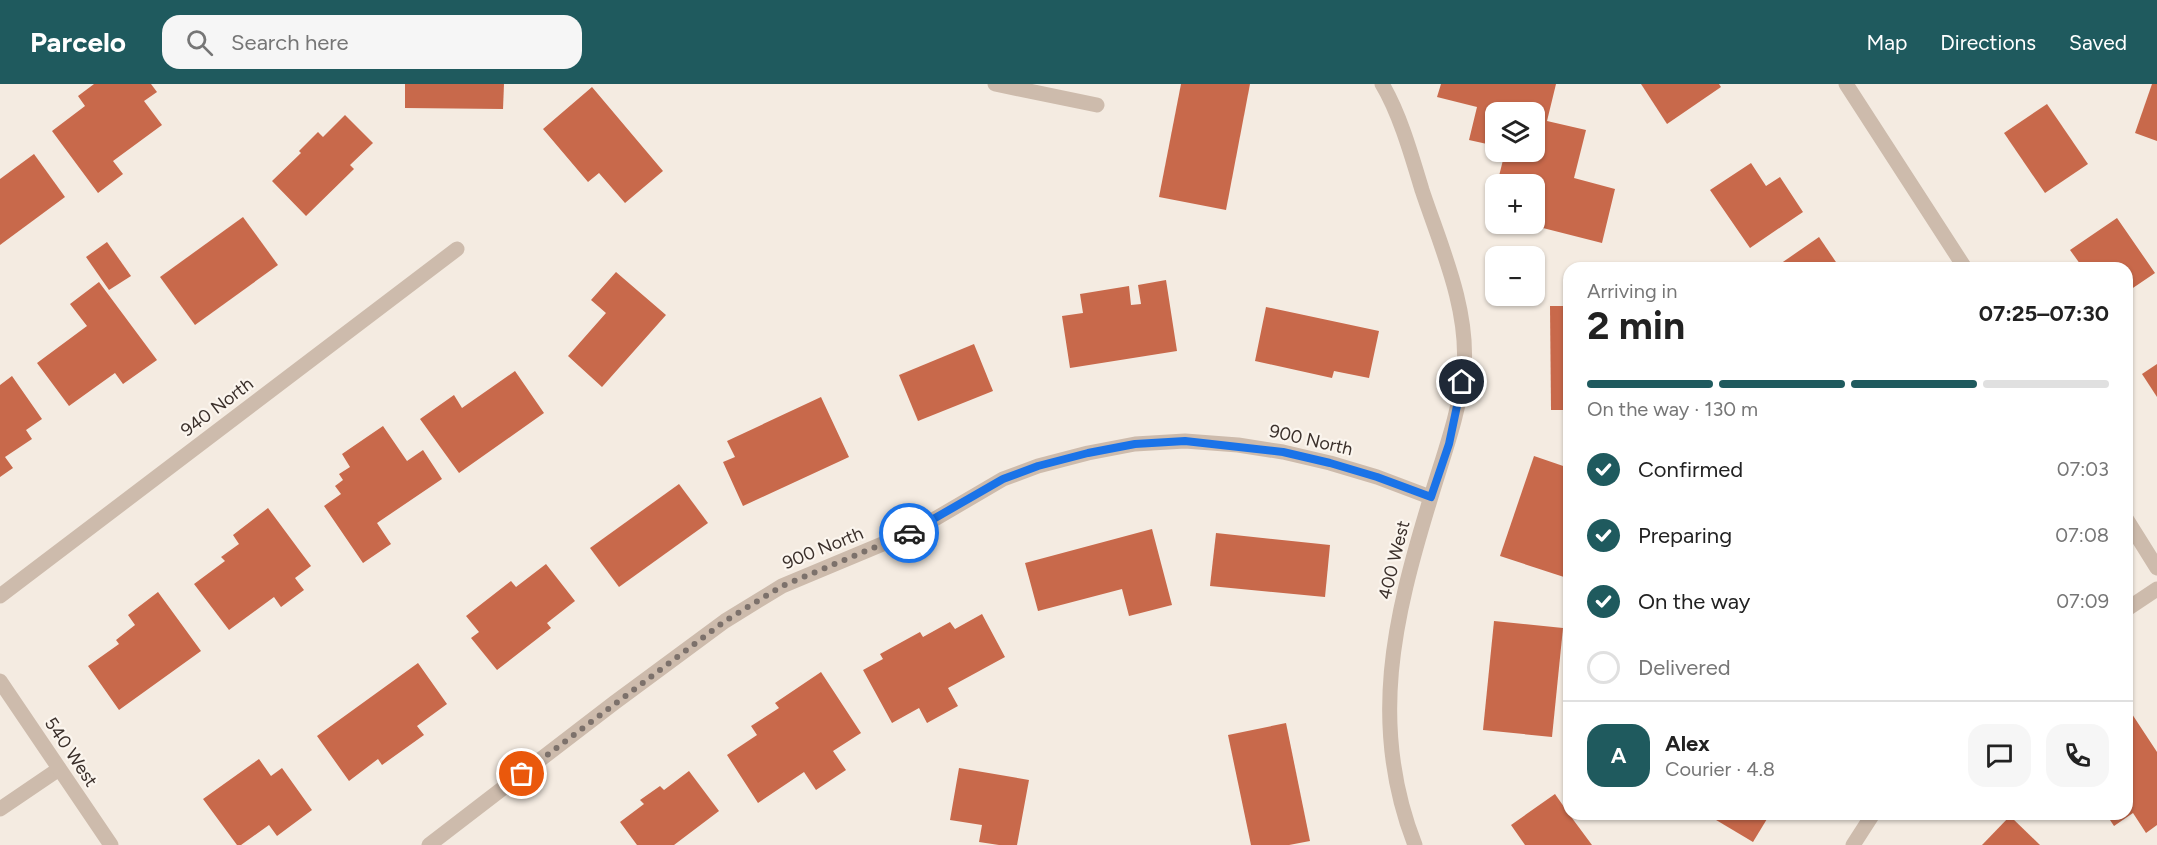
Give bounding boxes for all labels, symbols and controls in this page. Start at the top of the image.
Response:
search box [162,15,582,69]
text: Parcelo [30,25,126,59]
icon: search [183,26,216,59]
text: Search here [231,29,349,56]
text: Map [1866,30,1907,55]
text: Directions [1940,30,2036,55]
text: Saved [2069,30,2127,55]
map controls [1485,102,1545,306]
button: layers [1485,102,1545,162]
button: + [1485,174,1545,234]
button: − [1485,246,1545,306]
text: Arriving in [1587,279,1677,303]
text: 07:25–07:30 [1979,300,2109,327]
text: 2 min [1587,302,1685,349]
pin [1436,356,1487,407]
icon: home [1445,365,1478,398]
street label: 940 North [177,373,257,441]
text: On the way · 130 m [1587,397,1758,421]
street label: 900 North [1267,420,1355,460]
icon: check [1587,453,1620,486]
text: Confirmed [1638,456,1743,483]
text: 07:03 [2057,457,2109,481]
courier [879,503,939,563]
icon: car [893,517,926,550]
street label: 400 West [1374,518,1414,602]
icon: check [1587,519,1620,552]
street label: 900 North [779,522,867,574]
text: Preparing [1638,522,1732,549]
text: 07:08 [2055,523,2109,547]
icon: check [1587,585,1620,618]
text: On the way [1638,588,1750,615]
text: 07:09 [2056,589,2109,613]
text: Delivered [1638,654,1731,681]
street label: 540 West [40,713,102,791]
button: chat [1968,724,2031,787]
button: phone [2046,724,2109,787]
text: Alex [1665,730,1710,757]
text: A [1611,742,1626,769]
pin [496,748,547,799]
icon: bag [505,757,538,790]
text: Courier · 4.8 [1665,757,1775,781]

